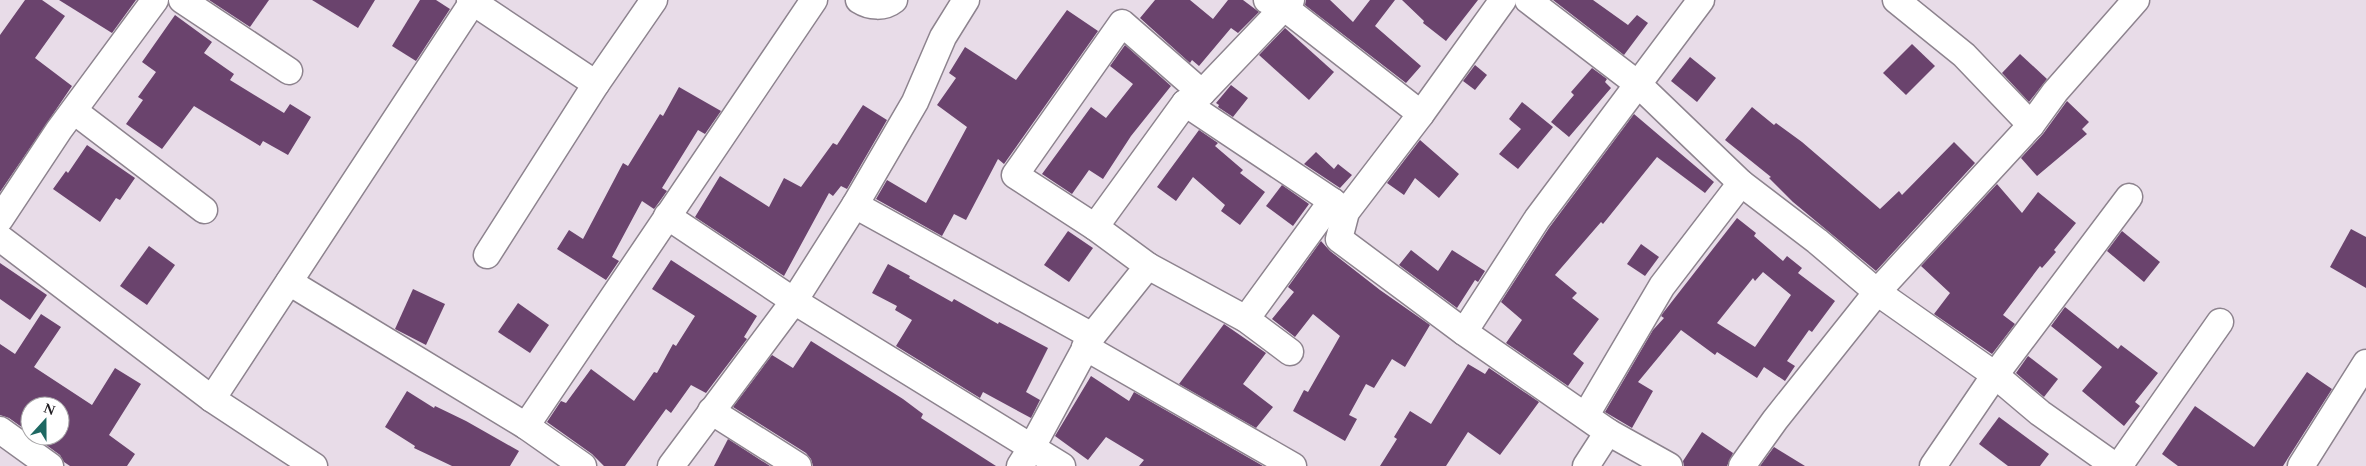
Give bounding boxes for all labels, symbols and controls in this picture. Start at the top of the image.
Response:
north arrow [20,396,70,446]
text: N [40,397,59,421]

